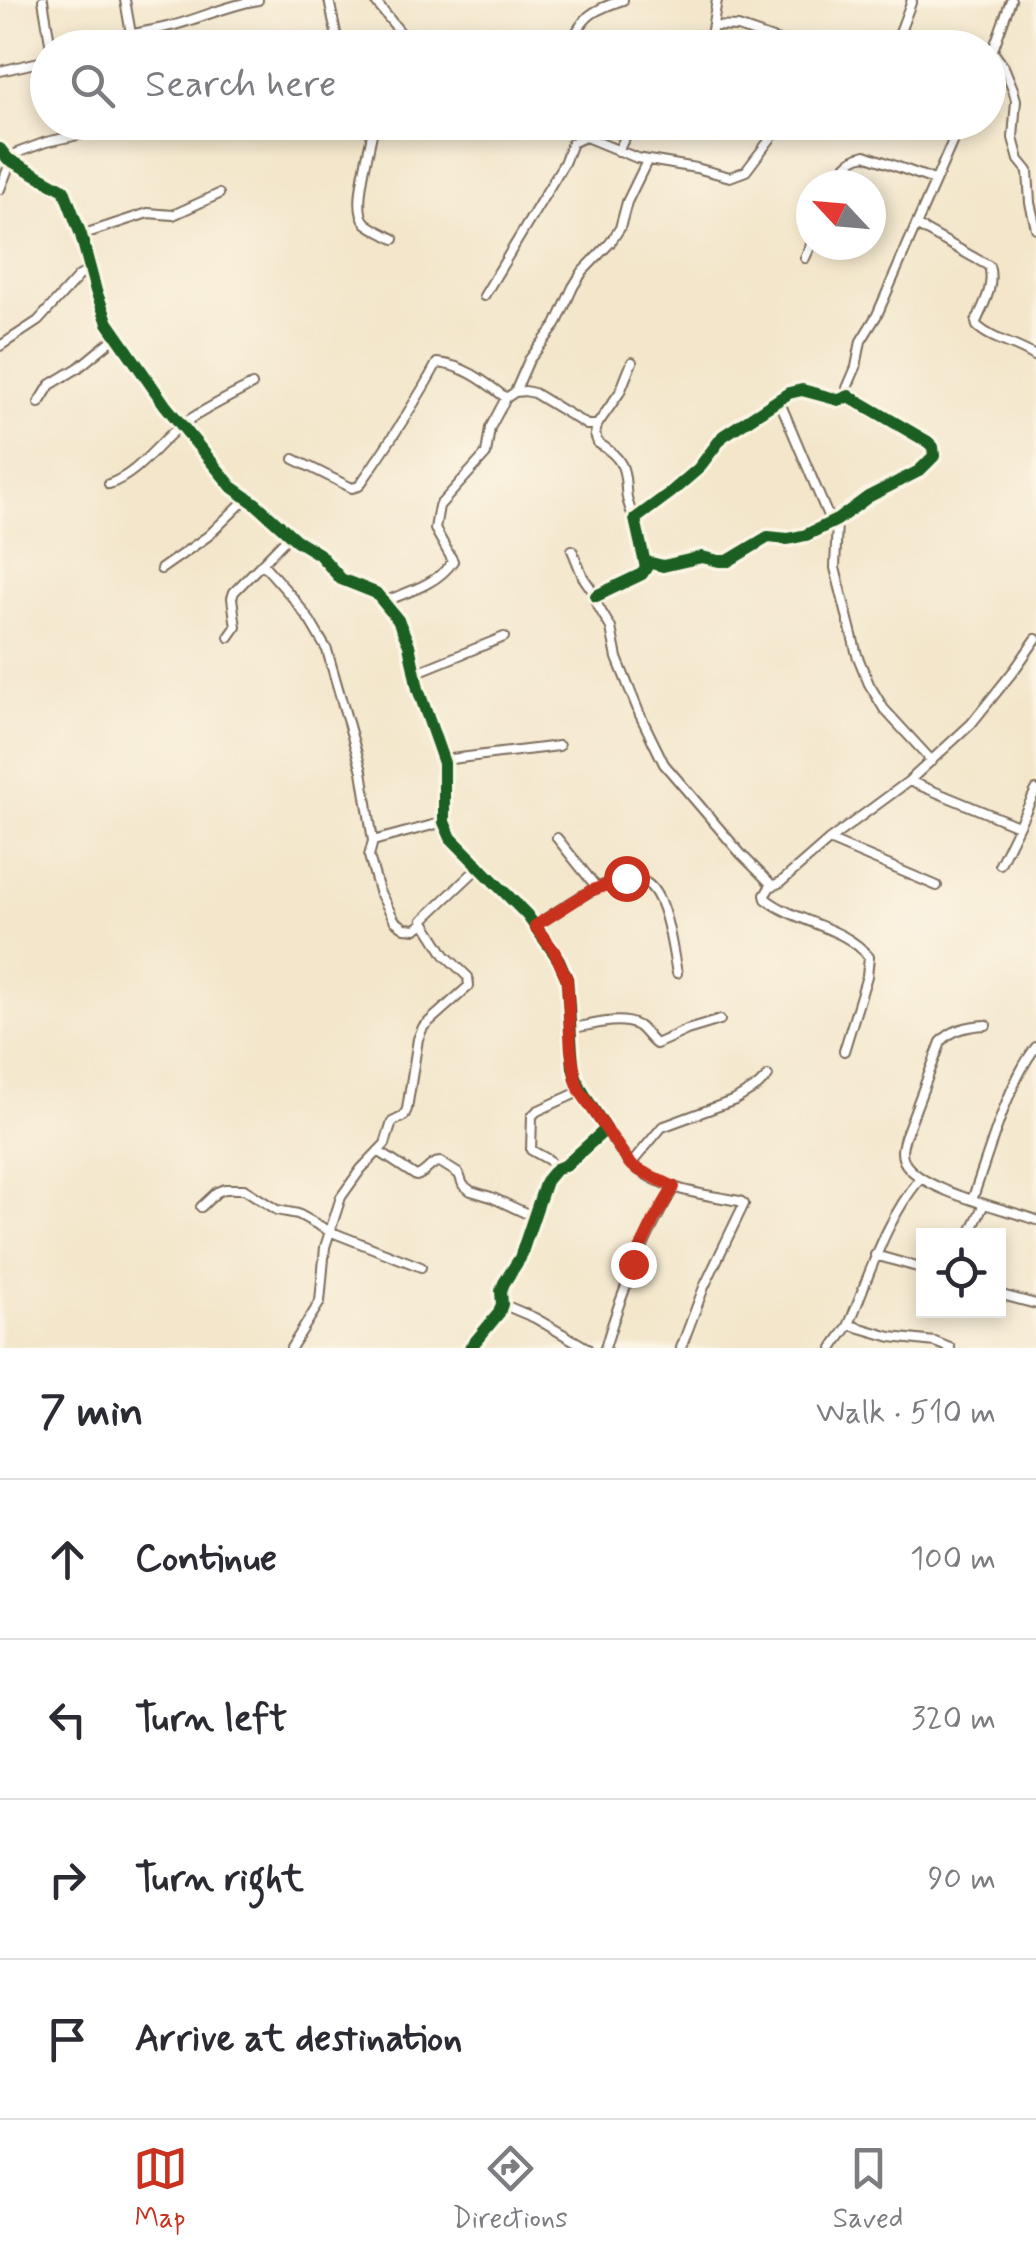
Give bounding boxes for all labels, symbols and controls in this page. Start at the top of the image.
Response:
search box [30,30,1006,140]
icon: search [65,58,120,113]
text: Search here [145,61,336,110]
north arrow [796,170,886,260]
route start [604,856,650,902]
map controls [916,1228,1006,1318]
button: locate [916,1228,1006,1318]
route end [611,1242,657,1288]
text: 7 min [40,1386,143,1441]
text: Walk · 510 m [816,1392,996,1434]
icon: ahead [40,1532,95,1587]
text: Continue [135,1535,277,1584]
text: 100 m [910,1538,996,1580]
icon: left [40,1692,95,1747]
text: Turn left [135,1695,287,1744]
text: 320 m [911,1698,996,1740]
icon: right [40,1852,95,1907]
text: Turn right [135,1855,304,1904]
text: 90 m [928,1858,996,1900]
icon: arrive [40,2012,95,2067]
text: Arrive at destination [135,2015,462,2064]
tab: Map [133,2141,188,2238]
tab: Directions [453,2141,568,2238]
tab: Saved [833,2141,903,2238]

